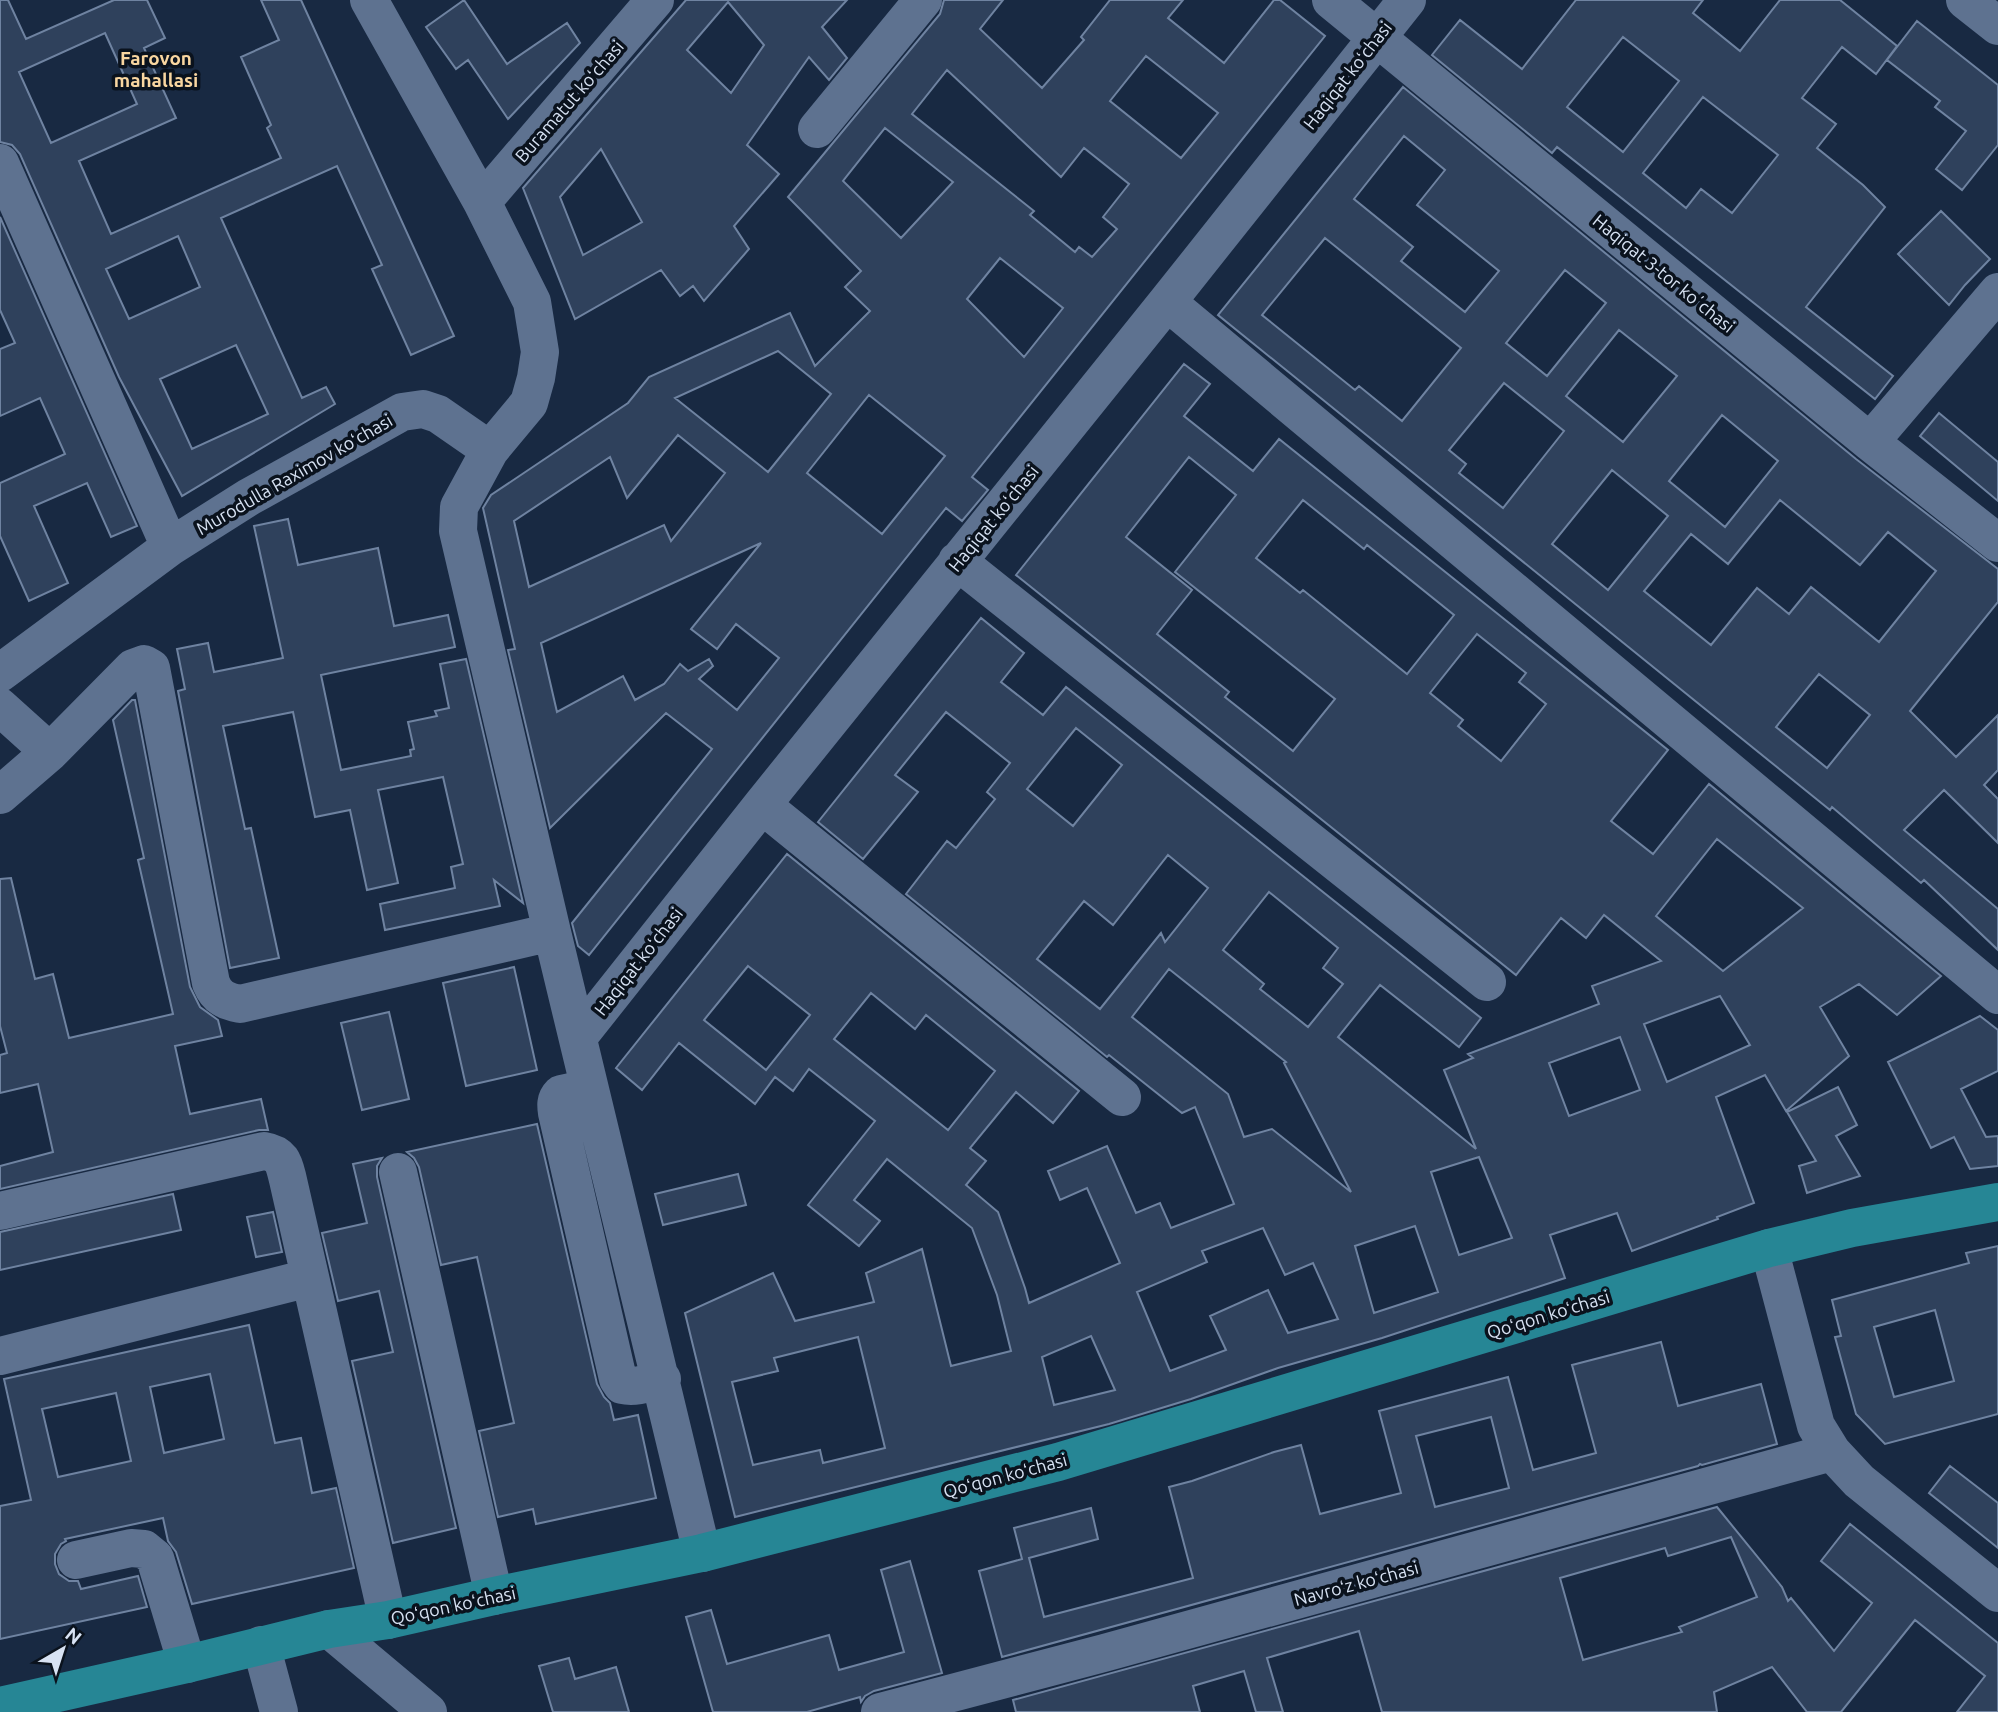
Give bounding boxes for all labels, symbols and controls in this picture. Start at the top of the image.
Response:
street label: Haqiqat koʻchasi [1299,17,1395,133]
street label: Buramatut koʻchasi [511,36,627,166]
district label: Farovon mahallasi [114,47,198,91]
street label: Haqiqat 3-tor koʼchasi [1589,210,1739,336]
street label: Murodulla Raximov koʻchasi [192,410,396,538]
street label: Haqiqat koʻchasi [944,461,1042,575]
street label: Haqiqat koʻchasi [590,903,686,1019]
street label: Qoʻqon koʻchasi [1484,1286,1612,1343]
street label: Qoʻqon koʻchasi [941,1449,1069,1502]
street label: Navroʻz koʻchasi [1292,1557,1420,1609]
street label: Qoʻqon koʻchasi [389,1582,518,1629]
north arrow [28,1614,98,1684]
text: N [61,1623,86,1649]

